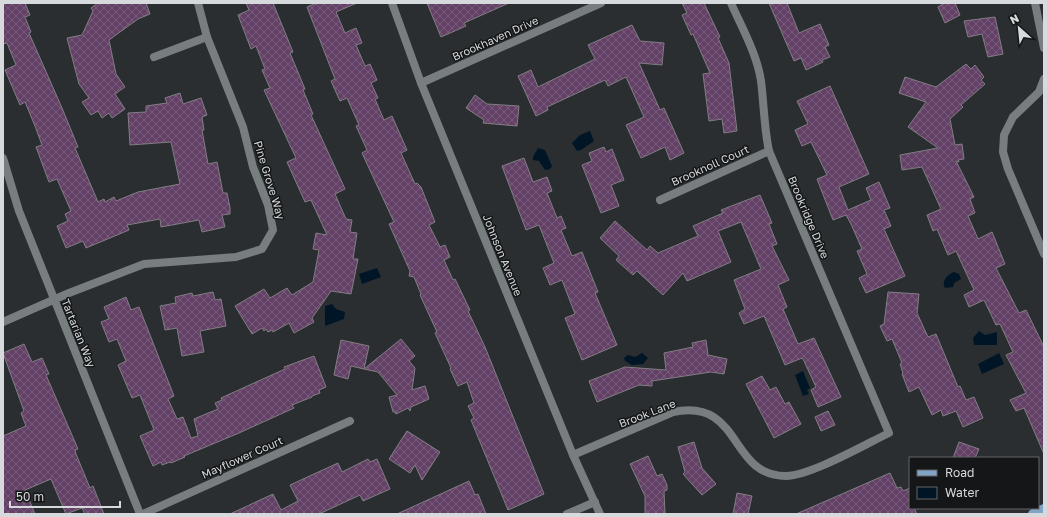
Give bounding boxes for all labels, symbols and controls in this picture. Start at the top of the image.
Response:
north arrow [999,8,1039,48]
text: N [1008,11,1021,26]
street label: Brookhaven Drive [450,13,540,63]
street label: Pine Grove Way [252,139,288,221]
street label: Brooknoll Court [669,142,751,188]
street label: Brookridge Drive [786,174,832,260]
street label: Johnson Avenue [481,212,525,298]
street label: Tartarian Way [59,297,99,369]
street label: Brook Lane [617,396,677,430]
street label: Mayflower Court [199,433,285,481]
legend [909,457,1039,509]
text: Road [945,465,974,480]
scale bar [10,483,120,509]
text: Water [945,485,979,500]
text: 50 m [16,489,44,504]

